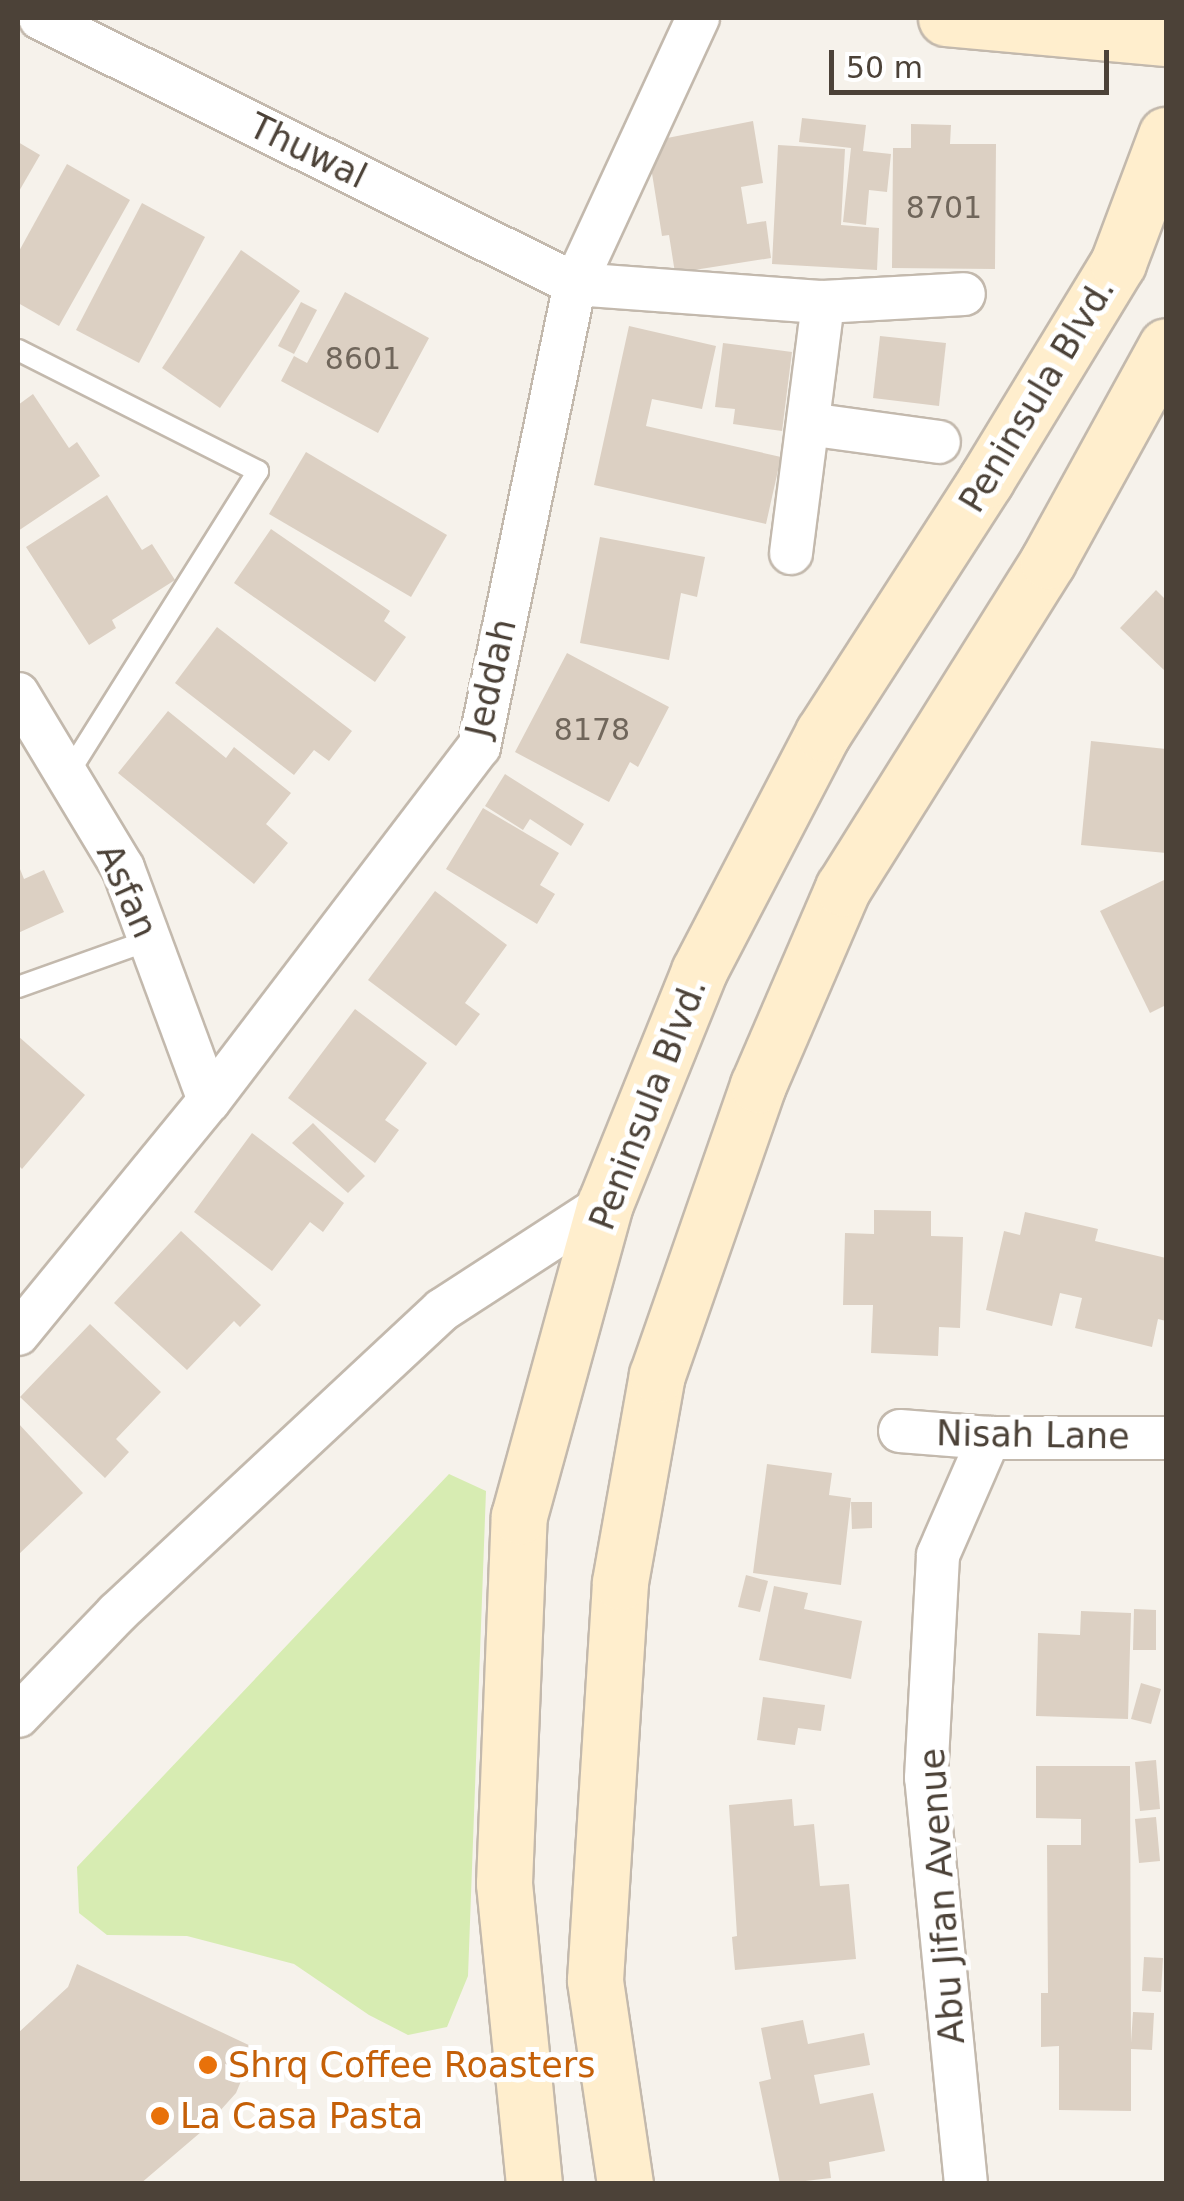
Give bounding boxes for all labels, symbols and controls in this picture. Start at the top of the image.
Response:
scale bar [834,30,1114,92]
text: 50 m [846,50,923,85]
street label: Thuwal [242,105,374,197]
house number: 8701 [906,190,982,226]
street label: Peninsula Blvd. [951,270,1123,520]
house number: 8601 [325,341,401,377]
street label: Jeddah [457,615,525,741]
house number: 8178 [554,712,630,748]
street label: Asfan [88,838,166,944]
street label: Peninsula Blvd. [581,972,715,1236]
street label: Nisah Lane [936,1412,1130,1458]
street label: Abu Jifan Avenue [911,1747,973,2045]
place label: Shrq Coffee Roasters [228,2044,595,2086]
marker: Shrq Coffee Roasters [197,2054,219,2076]
place label: La Casa Pasta [180,2095,423,2137]
marker: La Casa Pasta [149,2105,171,2127]

